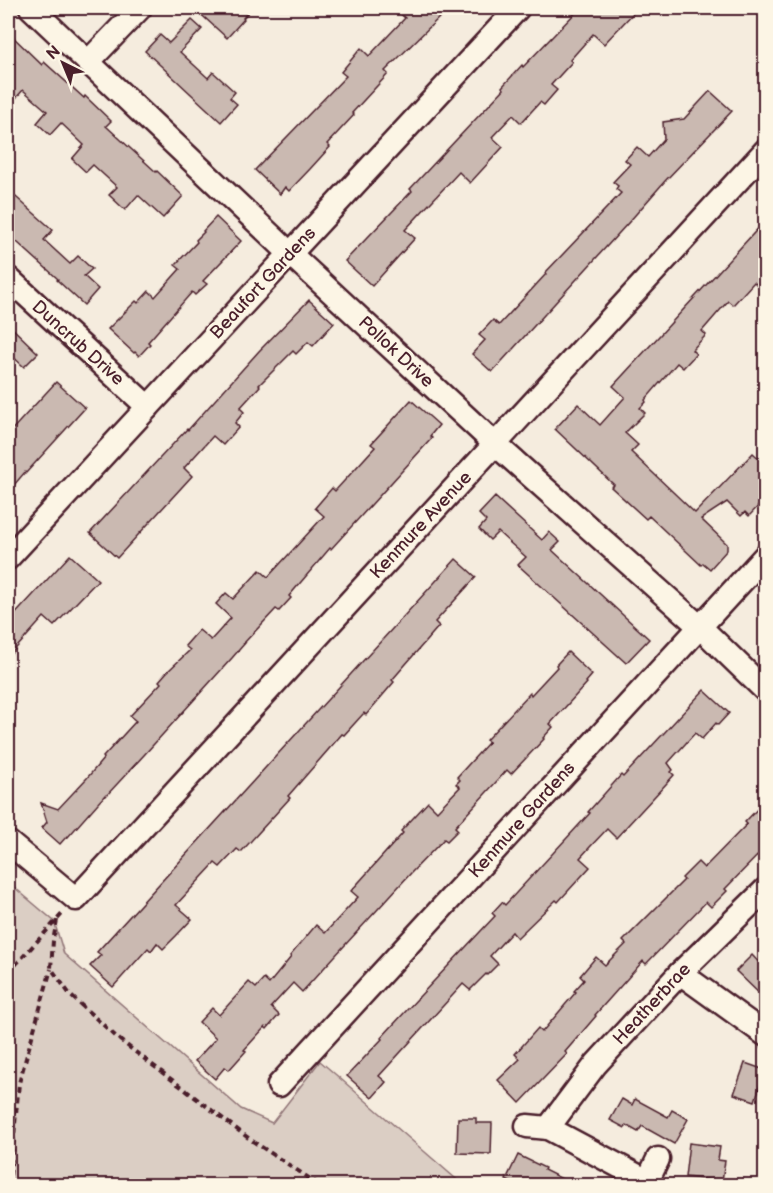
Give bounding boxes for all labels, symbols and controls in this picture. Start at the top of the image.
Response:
north arrow [33,33,93,93]
text: N [43,42,65,64]
street label: Beaufort Gardens [206,223,320,343]
street label: Duncrub Drive [28,296,129,390]
street label: Pollok Drive [354,312,438,392]
street label: Kenmure Avenue [366,467,476,583]
street label: Kenmure Gardens [464,758,580,882]
street label: Heatherbrae [609,959,695,1049]

